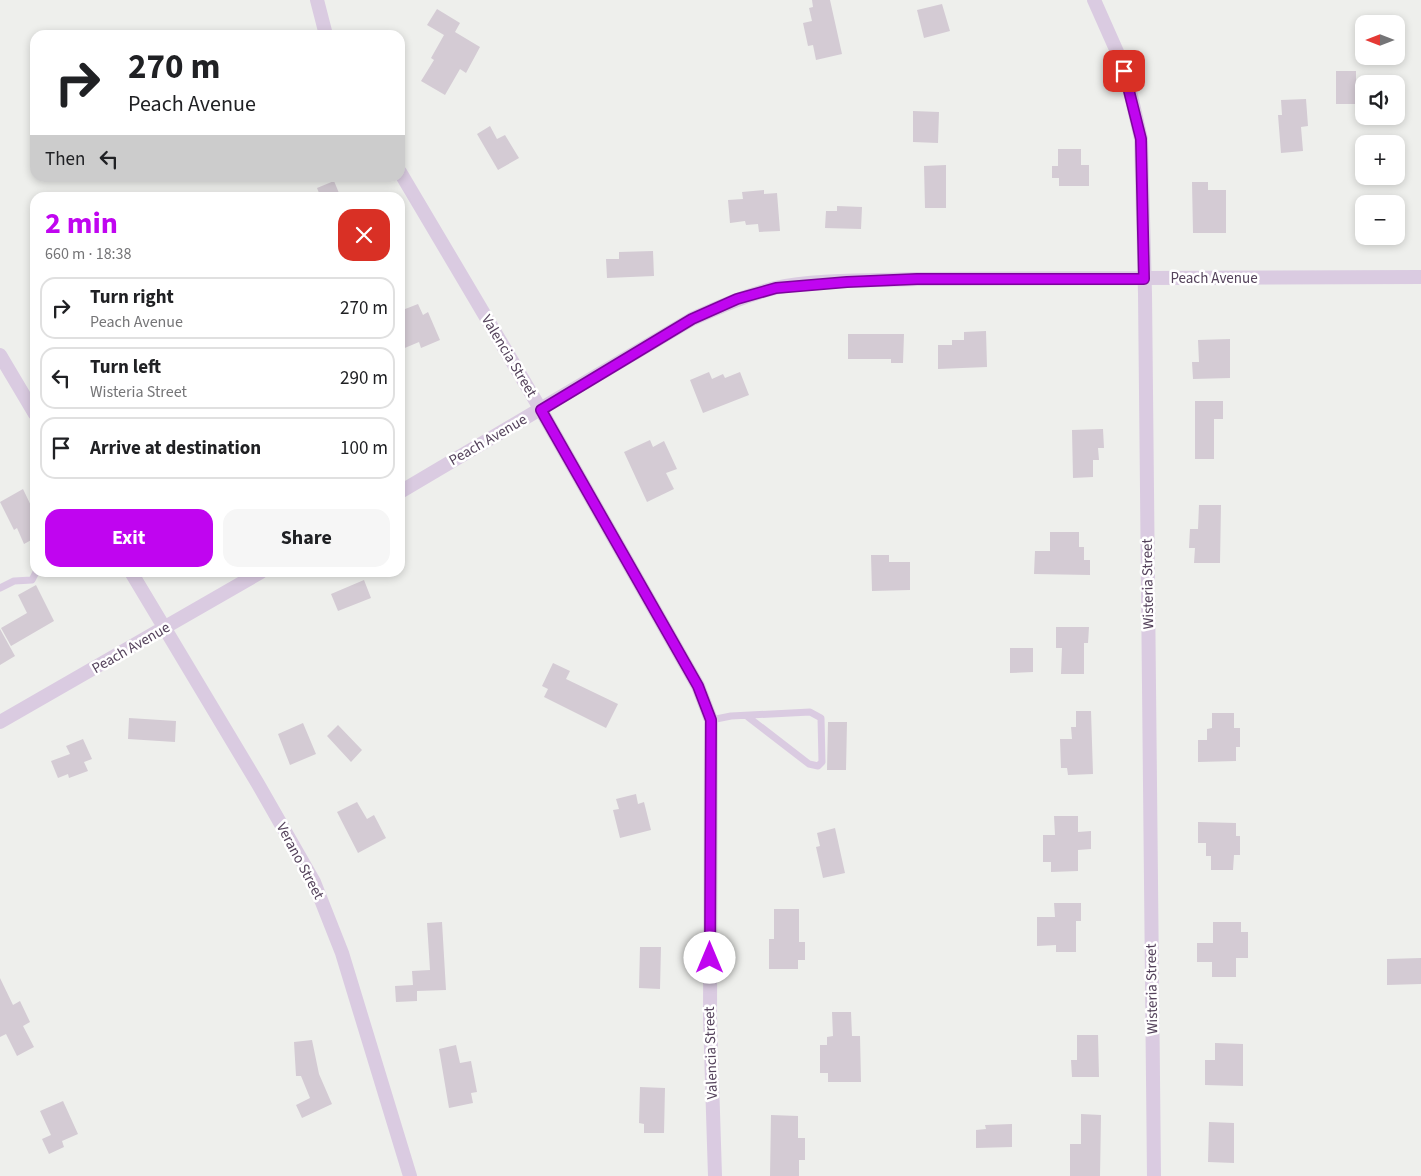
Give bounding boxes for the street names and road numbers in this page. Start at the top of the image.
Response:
street label: Peach Avenue [1170,268,1258,289]
street label: Valencia Street [476,311,542,401]
street label: Peach Avenue [445,409,531,471]
street label: Wisteria Street [1137,538,1159,630]
street label: Peach Avenue [88,617,174,679]
street label: Verano Street [271,819,329,903]
street label: Wisteria Street [1141,943,1163,1035]
street label: Valencia Street [699,1006,723,1100]

